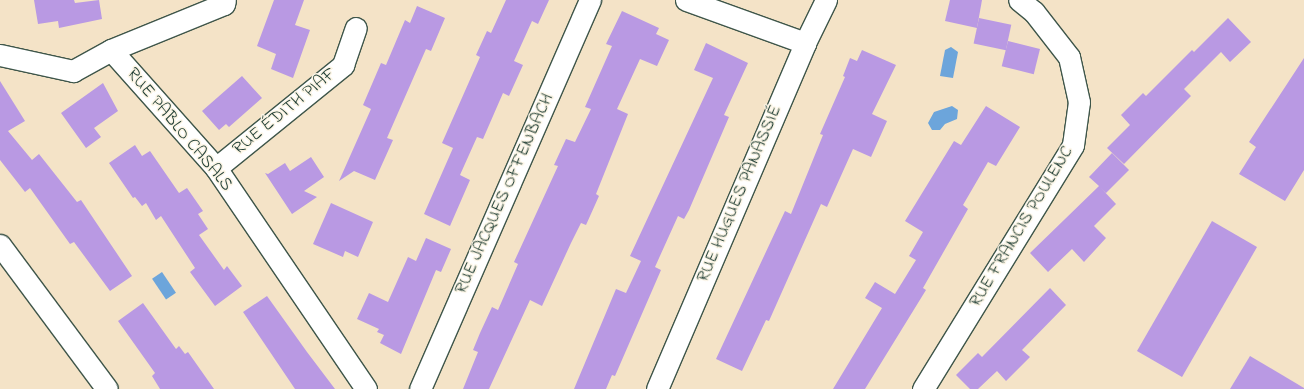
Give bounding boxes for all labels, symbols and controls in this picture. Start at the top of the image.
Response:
street label: RUE PABLO CASALS [121,64,237,196]
street label: RUE ÉDITH PIAF [229,64,341,160]
street label: RUE JACQUES OFFENBACH [451,90,559,298]
street label: RUE HUGUES PANASSIÉ [693,102,787,286]
street label: RUE FRANCIS POULENC [965,143,1079,311]

